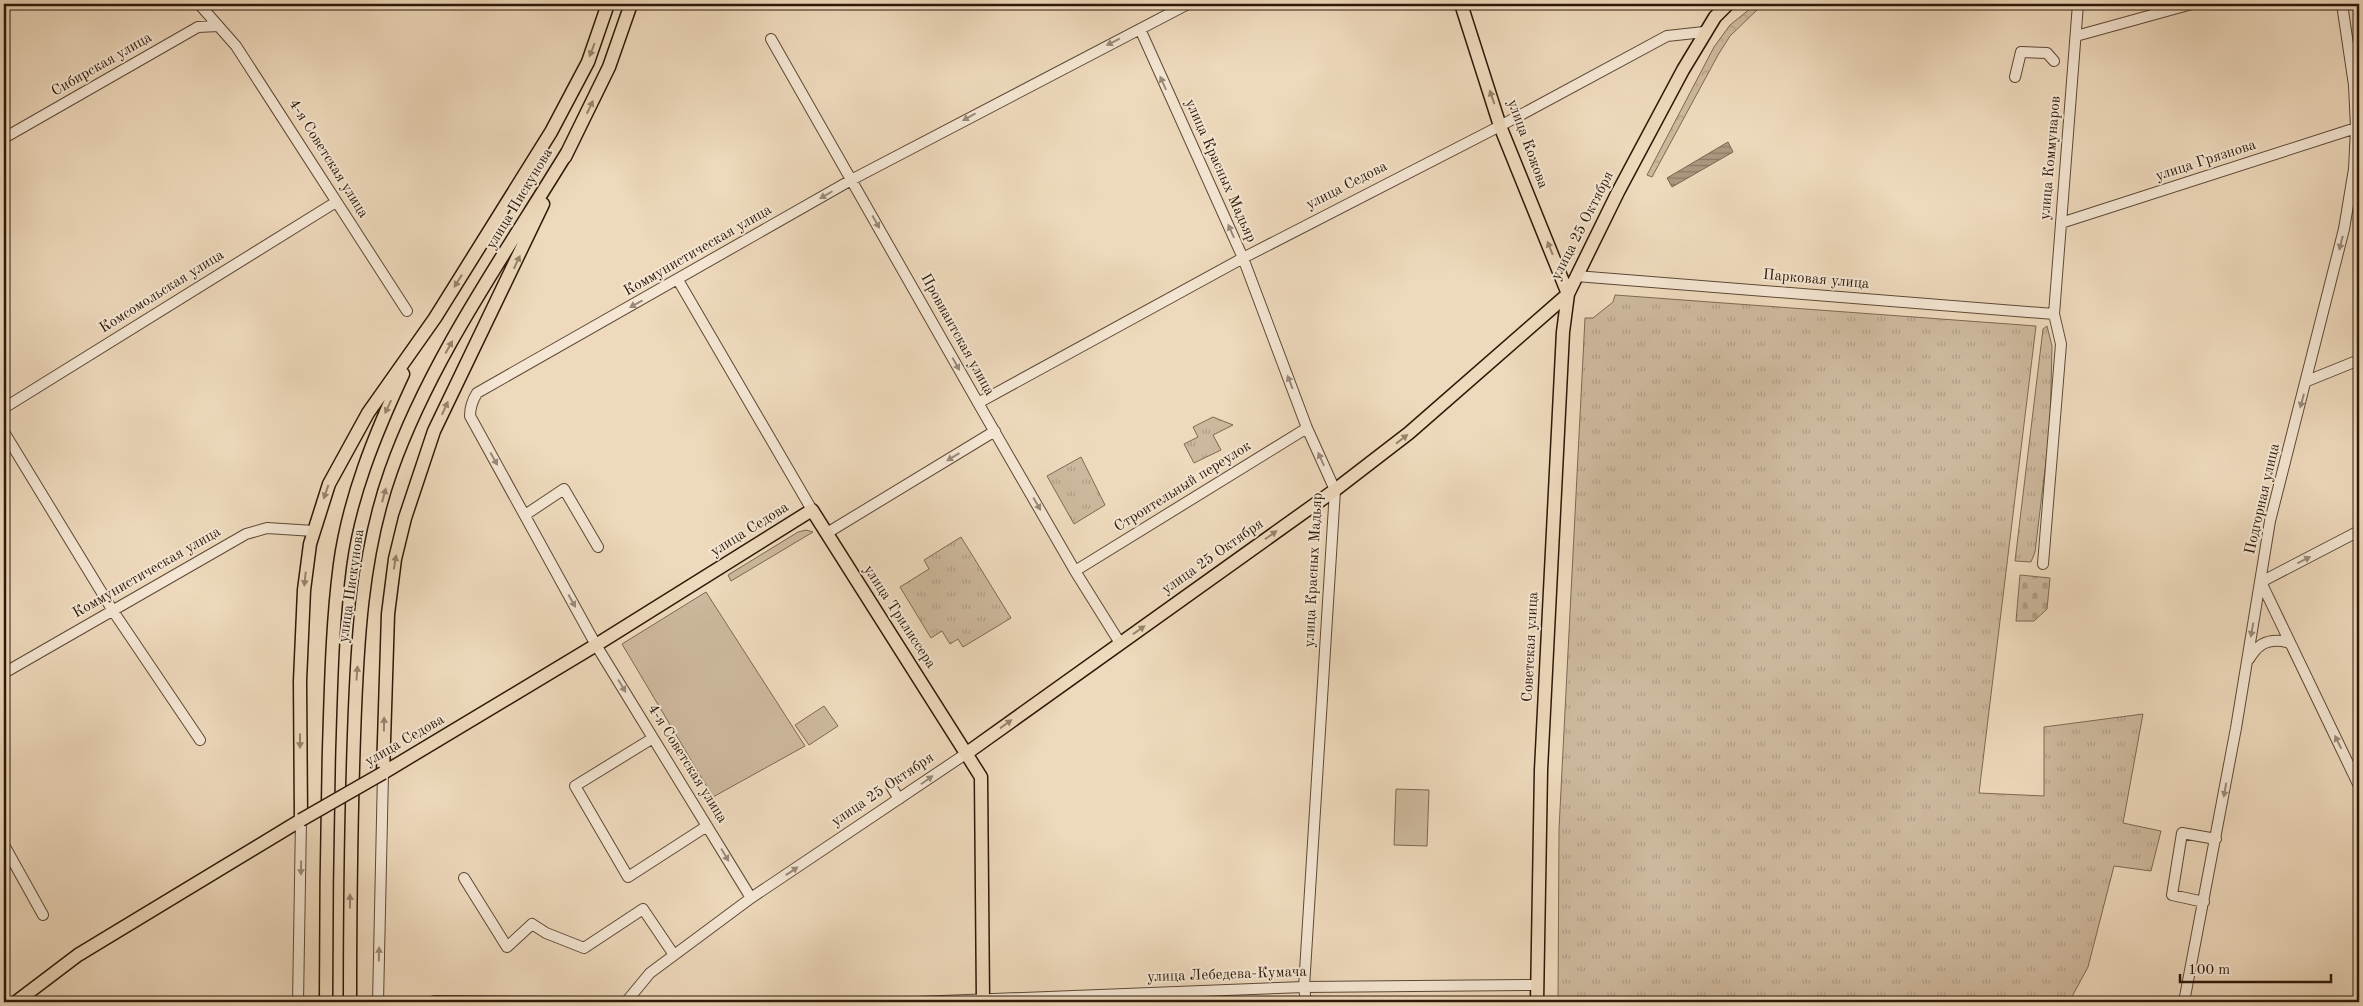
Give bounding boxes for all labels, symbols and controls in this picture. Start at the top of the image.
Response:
street label: Сибирская улица [49,30,155,100]
one-way arrow [1106,38,1120,46]
one-way arrow [588,43,596,58]
one-way arrow [1159,76,1167,90]
one-way arrow [1488,89,1496,104]
street label: улица Коммунаров [2038,95,2064,221]
street label: 4-я Советская улица [285,97,371,221]
street label: улица Красных Мадьяр [1182,97,1259,245]
street label: улица Кожова [1504,97,1550,191]
one-way arrow [586,100,594,114]
one-way arrow [963,113,976,122]
street label: улица Грязнова [2154,138,2259,184]
street label: улица Пискунова [484,145,556,252]
street label: улица Седова [1304,159,1391,213]
street label: улица 25 Октября [1549,169,1617,283]
one-way arrow [820,190,833,199]
street label: Коммунистическая улица [622,202,775,299]
one-way arrow [872,215,881,228]
one-way arrow [1226,224,1234,238]
one-way arrow [2337,235,2345,250]
one-way arrow [1546,240,1554,255]
street label: Комсомольская улица [97,247,227,336]
one-way arrow [512,255,521,270]
street label: Парковая улица [1762,268,1871,292]
street label: Провиантская улица [917,272,997,399]
one-way arrow [453,274,463,287]
one-way arrow [629,299,642,308]
one-way arrow [445,339,453,354]
one-way arrow [952,356,960,371]
one-way arrow [1286,374,1294,389]
one-way arrow [2298,393,2306,408]
one-way arrow [383,400,391,414]
one-way arrow [441,401,449,415]
one-way arrow [1395,433,1408,444]
street label: Строительный переулок [1112,439,1254,535]
street label: Подгорная улица [2243,442,2283,556]
one-way arrow [490,451,498,466]
one-way arrow [946,452,959,461]
one-way arrow [1317,452,1325,466]
one-way arrow [322,485,330,500]
one-way arrow [381,488,389,503]
street label: улица Красных Мадьяр [1302,492,1326,648]
one-way arrow [1033,497,1041,512]
street label: улица Седова [708,500,792,560]
street label: улица 25 Октября [1160,516,1267,598]
street label: Коммунистическая улица [71,524,224,621]
street label: улица Пискунова [337,528,367,644]
one-way arrow [1264,530,1277,541]
one-way arrow [392,554,400,570]
one-way arrow [2297,555,2311,563]
street label: улица Трилиссера [860,563,938,672]
one-way arrow [301,571,309,587]
street label: Советская улица [1521,591,1541,703]
one-way arrow [568,594,576,608]
one-way arrow [2248,622,2256,638]
one-way arrow [1132,625,1145,635]
one-way arrow [353,664,361,680]
one-way arrow [617,680,627,693]
street label: 4-я Советская улица [644,702,730,826]
street label: улица Седова [363,712,448,770]
one-way arrow [380,716,388,732]
one-way arrow [1000,719,1013,729]
one-way arrow [296,734,304,750]
one-way arrow [2334,735,2342,749]
street label: улица 25 Октября [829,750,937,830]
one-way arrow [920,775,933,785]
one-way arrow [2220,782,2228,798]
one-way arrow [721,848,730,861]
one-way arrow [296,861,304,877]
one-way arrow [785,866,799,876]
one-way arrow [347,893,355,909]
one-way arrow [376,945,384,961]
scale bar [2180,951,2332,983]
text: 100 m [2188,963,2230,978]
street label: улица Лебедева-Кумача [1147,965,1308,985]

